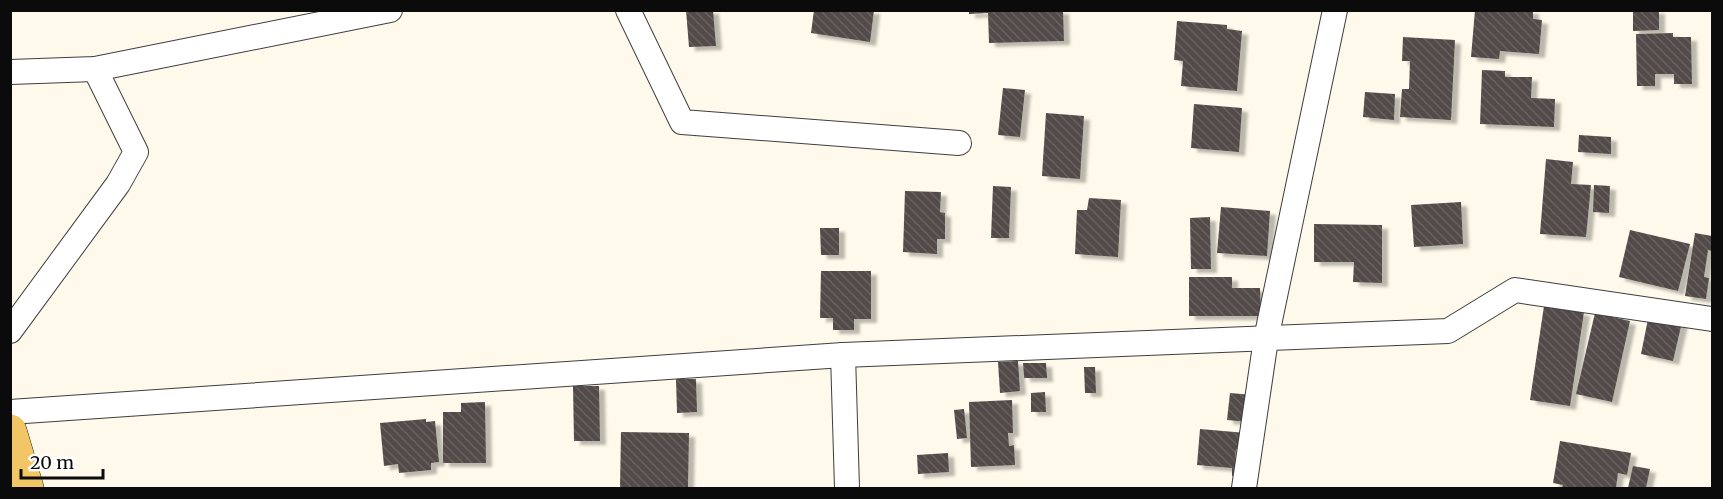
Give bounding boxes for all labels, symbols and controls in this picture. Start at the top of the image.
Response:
scale bar [21,442,104,480]
text: 20 m [30,451,74,474]

